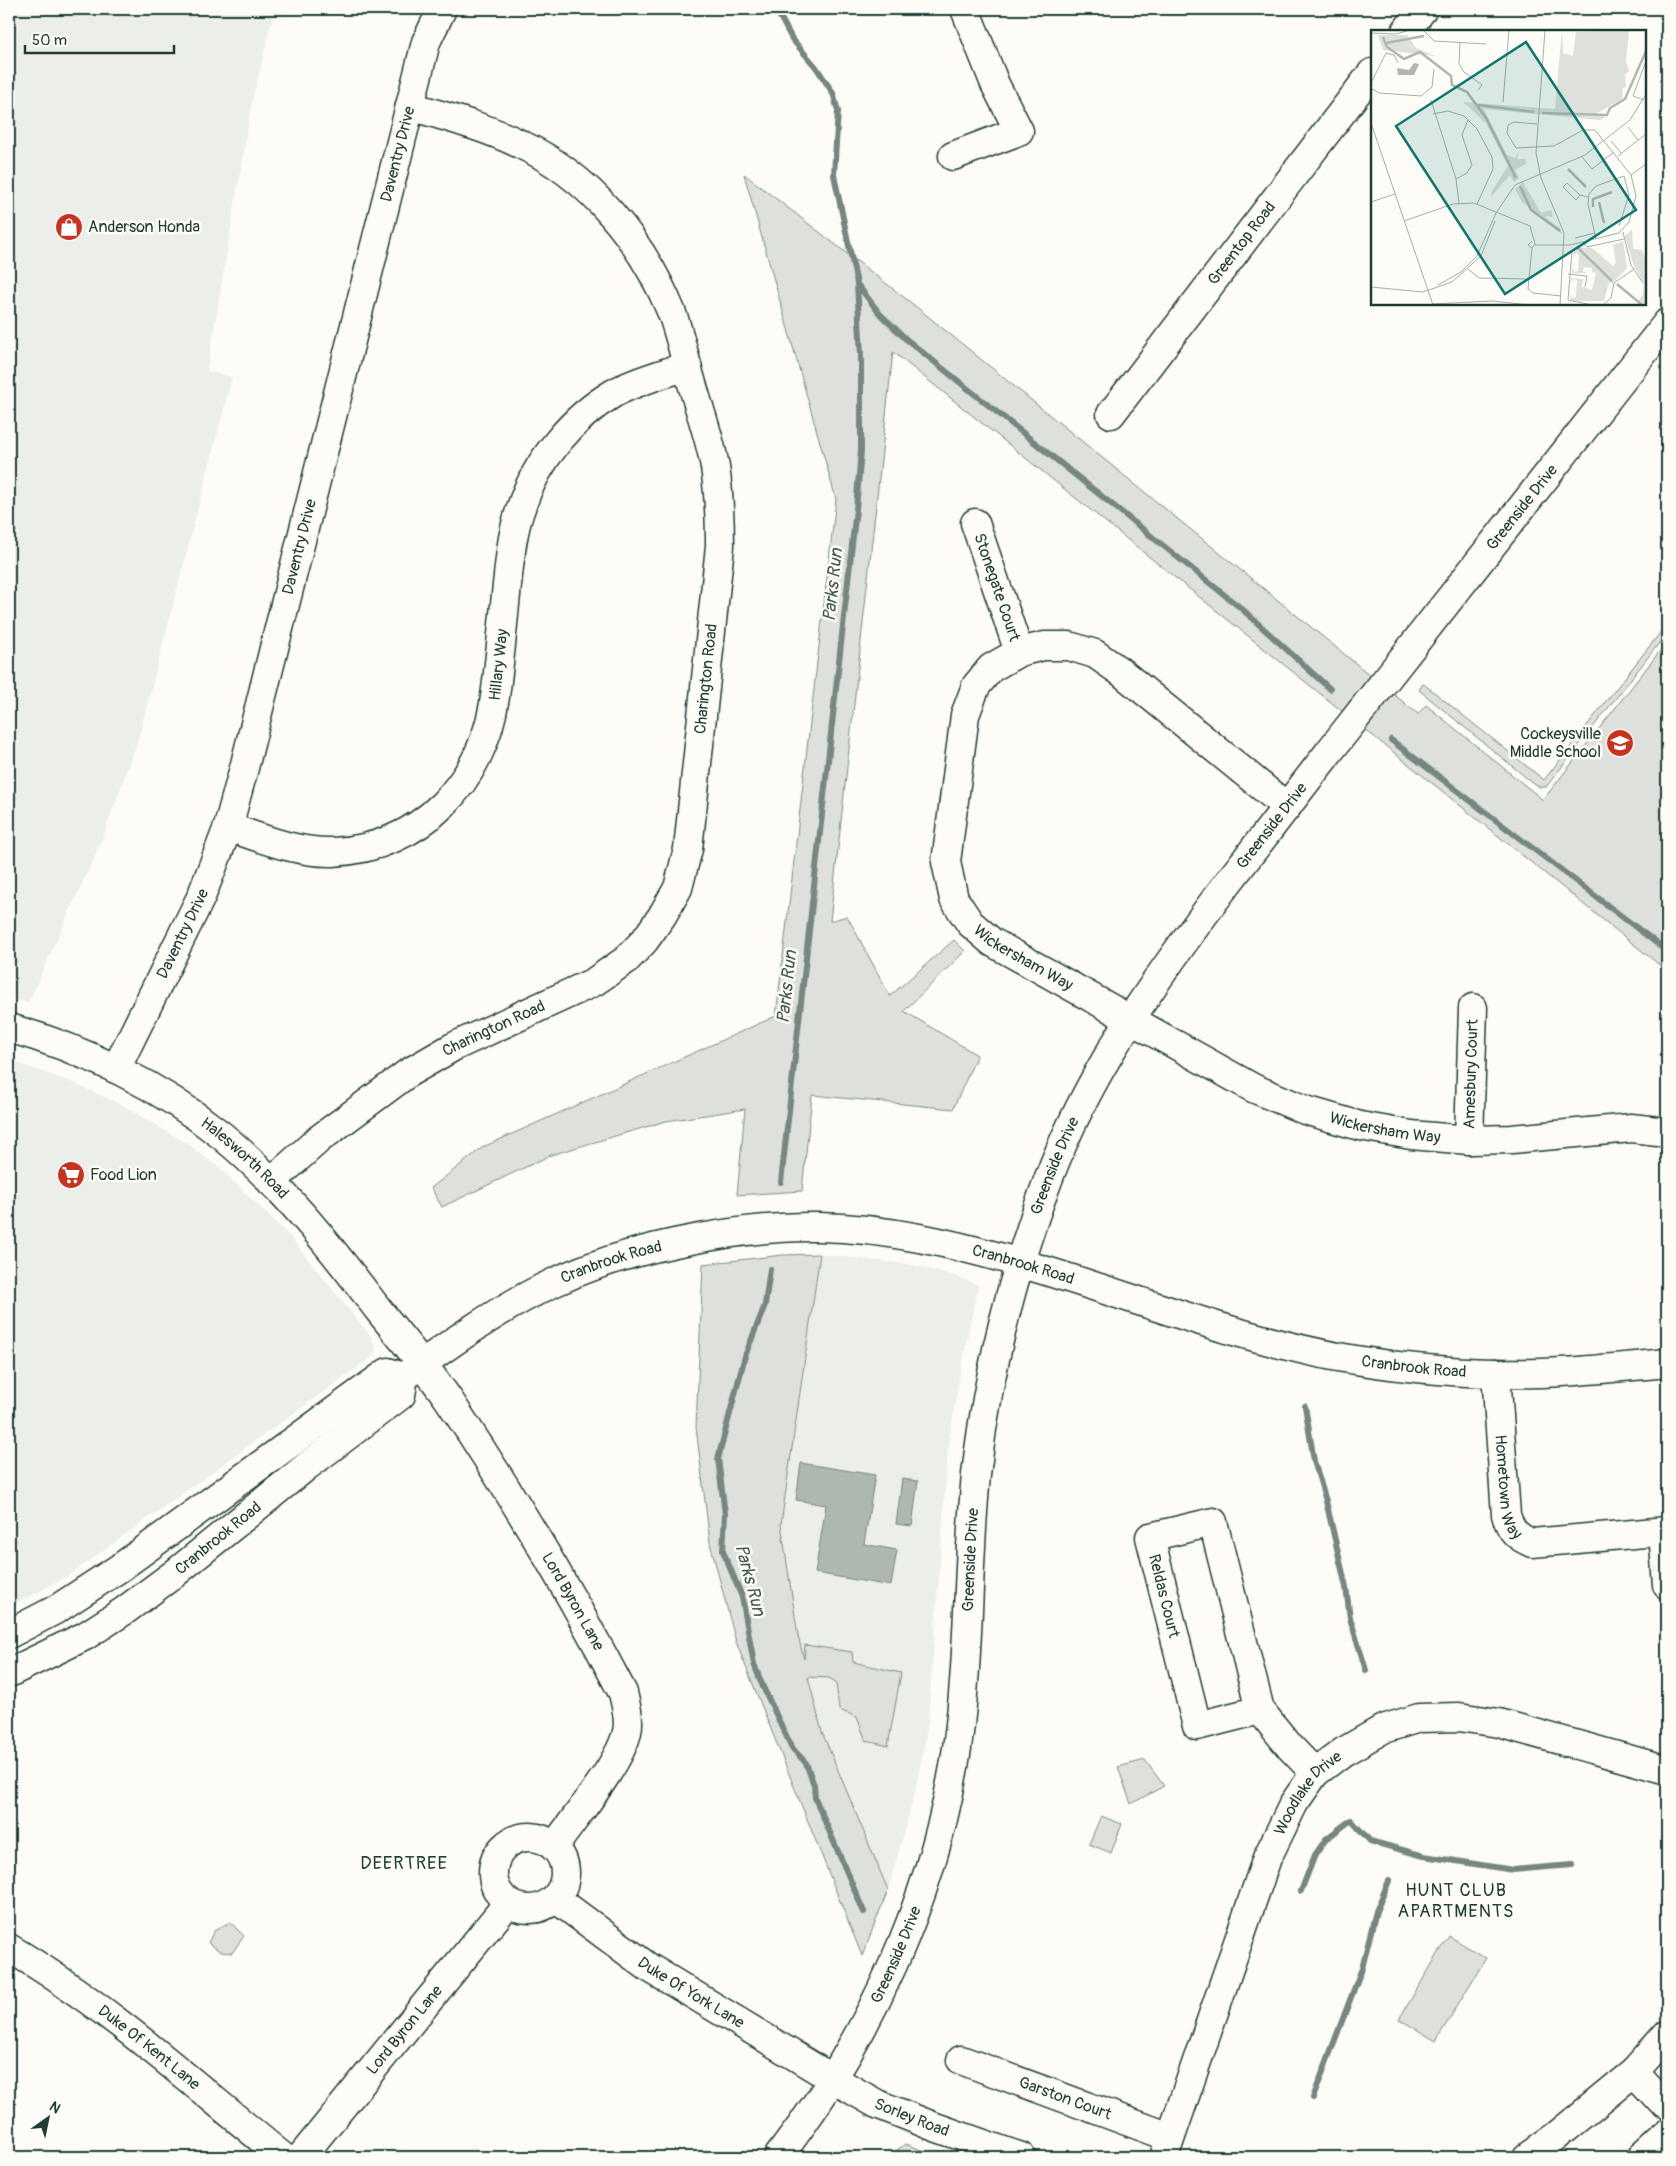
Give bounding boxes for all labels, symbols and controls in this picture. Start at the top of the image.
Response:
scale bar [25,22,174,54]
inset map [1371,30,1646,305]
text: 50 m [32,31,67,50]
street label: Daventry Drive [376,104,420,204]
street label: Greentop Road [1203,198,1280,289]
shop icon: Anderson Honda [54,212,84,242]
place label: Anderson Honda [88,217,200,237]
street label: Greenside Drive [1482,460,1562,554]
street label: Daventry Drive [278,497,321,597]
street label: Stonegate Court [969,531,1025,644]
water label: Parks Run [818,547,848,623]
street label: Charington Road [690,623,722,735]
street label: Hillary Way [485,628,513,702]
place label: Cockeysville Middle School [1510,724,1601,762]
school or university icon: Cockeysville Middle School [1605,728,1635,758]
street label: Greenside Drive [1232,779,1312,873]
street label: Daventry Drive [152,886,213,982]
street label: Wickersham Way [969,920,1077,995]
water label: Parks Run [772,949,802,1025]
street label: Charington Road [439,996,548,1061]
street label: Amesbury Court [1459,1018,1483,1129]
street label: Wickersham Way [1327,1108,1442,1148]
street label: Halesworth Road [197,1113,293,1203]
street label: Greenside Drive [1026,1114,1084,1217]
supermarket icon: Food Lion [56,1160,86,1190]
place label: Food Lion [90,1165,157,1185]
street label: Cranbrook Road [557,1236,664,1288]
street label: Cranbrook Road [970,1240,1077,1289]
street label: Cranbrook Road [1360,1351,1467,1382]
street label: Hometown Way [1490,1434,1526,1544]
street label: Cranbrook Road [171,1497,265,1579]
street label: Greenside Drive [958,1507,983,1612]
water label: Parks Run [729,1542,771,1619]
street label: Lord Byron Lane [537,1549,609,1654]
street label: Reldas Court [1144,1552,1184,1640]
street label: Woodlake Drive [1270,1746,1346,1838]
district label: DEERTREE [360,1852,448,1875]
district label: HUNT CLUB APARTMENTS [1397,1879,1515,1923]
street label: Greenside Drive [866,1903,926,2007]
street label: Duke Of York Lane [634,1953,748,2033]
street label: Lord Byron Lane [362,1981,447,2079]
street label: Duke Of Kent Lane [94,2001,204,2094]
street label: Garston Court [1016,2072,1115,2125]
north arrow [22,2094,72,2144]
street label: Sorley Road [871,2094,952,2141]
text: N [46,2098,63,2117]

